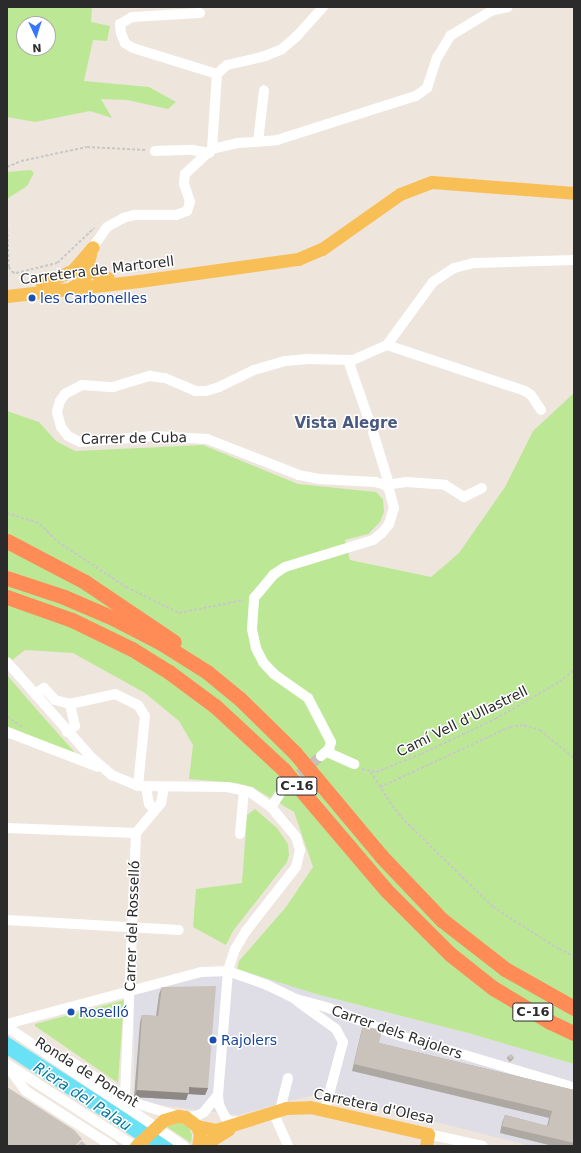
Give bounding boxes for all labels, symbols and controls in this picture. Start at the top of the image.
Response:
north arrow [16,16,56,56]
text: N [32,41,42,54]
street label: Carretera de Martorell [19,252,175,288]
place label: les Carbonelles [40,290,147,306]
marker: les Carbonelles [27,293,37,303]
district label: Vista Alegre [294,415,398,433]
street label: Carrer de Cuba [81,429,187,447]
street label: Camí Vell d'Ullastrell [394,682,530,760]
road number: C-16 [276,775,318,797]
street label: Carrer del Rosselló [121,860,143,992]
road number: C-16 [512,1001,554,1023]
street label: Carrer dels Rajolers [329,1002,465,1062]
place label: Roselló [79,1004,129,1020]
marker: Roselló [66,1007,76,1017]
place label: Rajolers [221,1032,277,1048]
street label: Ronda de Ponent [32,1033,142,1111]
marker: Rajolers [208,1035,218,1045]
water label: Riera del Palau [30,1059,134,1135]
street label: Carretera d'Olesa [312,1085,436,1127]

